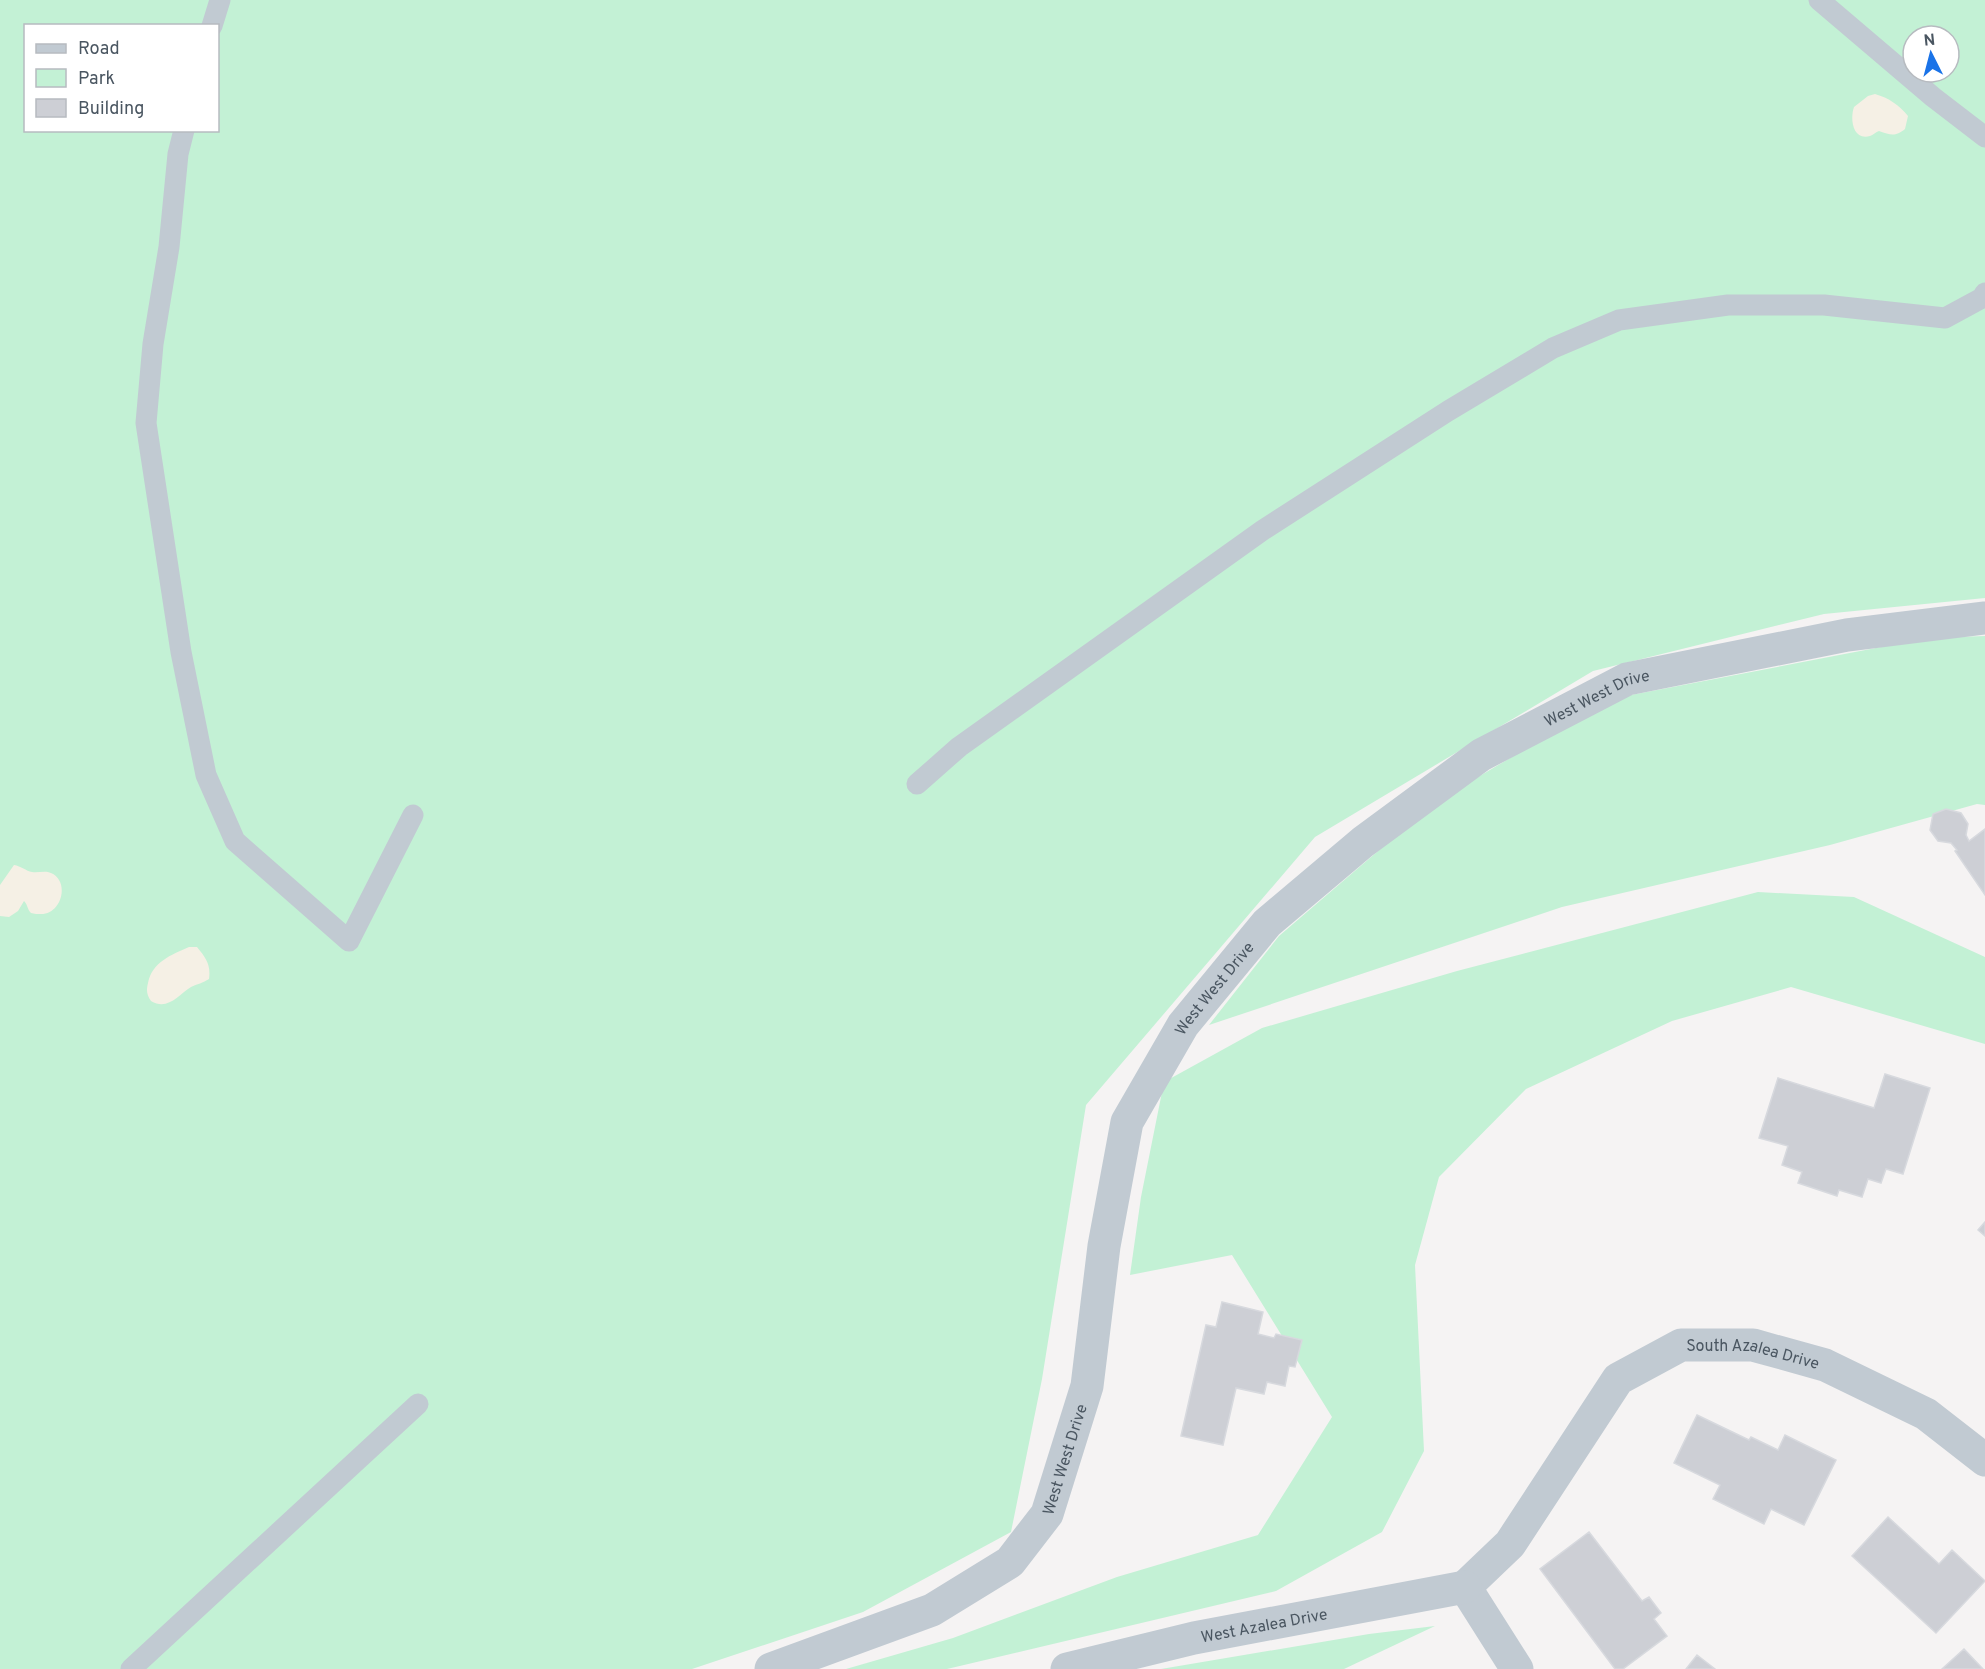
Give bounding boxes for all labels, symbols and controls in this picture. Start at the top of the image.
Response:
legend [24,24,219,132]
north arrow [1901,24,1961,84]
text: N [1923,31,1936,52]
text: Road [78,38,120,61]
text: Park [78,68,115,91]
text: Building [78,98,144,121]
street label: West West Drive [1541,667,1652,732]
street label: West West Drive [1171,938,1259,1039]
street label: South Azalea Drive [1686,1337,1821,1375]
street label: West West Drive [1039,1402,1093,1518]
street label: West Azalea Drive [1199,1605,1329,1648]

